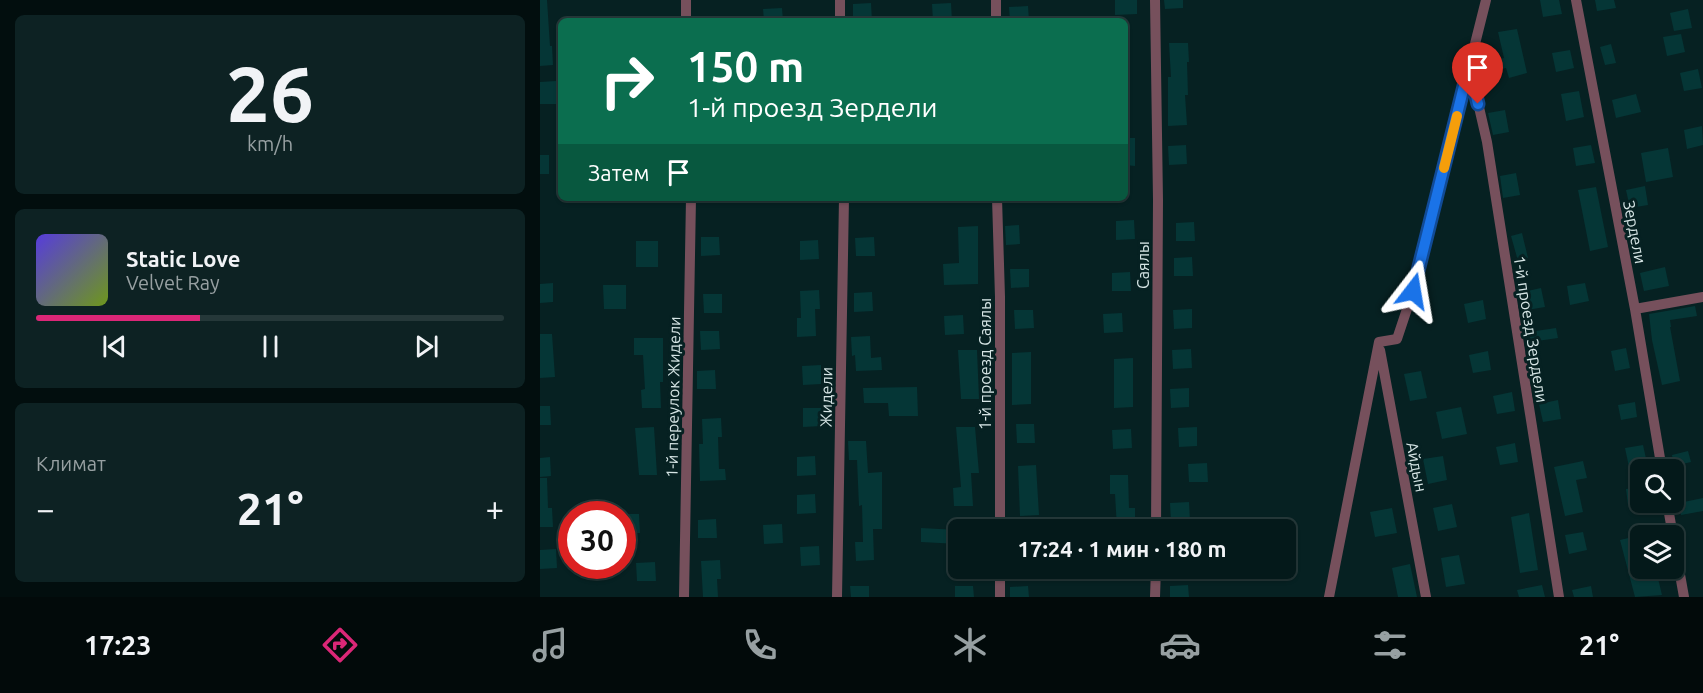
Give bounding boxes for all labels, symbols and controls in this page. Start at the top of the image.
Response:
icon: right [588,42,666,120]
pin [1452,42,1503,104]
text: 150 m [687,43,804,90]
text: 26 [226,49,314,137]
icon: arrive [1461,51,1494,84]
text: 1-й проезд Зердели [687,92,938,122]
text: km/h [247,132,293,155]
icon: arrive [662,156,695,189]
text: Затем [588,160,650,185]
street label: Зердели [1620,199,1650,265]
street label: Саялы [1134,241,1152,289]
text: Static Love [126,246,241,271]
street label: 1-й проезд Зердели [1510,254,1552,404]
position arrow [1381,259,1445,323]
text: Velvet Ray [126,271,220,294]
street label: 1-й проезд Саялы [976,298,994,430]
street label: 1-й переулок Жидели [663,316,683,478]
icon: previous [98,330,131,363]
icon: pause [254,330,287,363]
icon: next [410,330,443,363]
street label: Жидели [816,367,836,427]
street label: Айдын [1403,440,1431,494]
text: Климат [36,452,106,475]
map controls [1630,459,1684,579]
button: search [1630,459,1684,513]
text: 21° [237,483,303,534]
text: − [36,490,55,527]
text: + [485,490,504,527]
speed limit sign: 30 [558,501,636,579]
button: layers [1630,525,1684,579]
text: 17:24 · 1 мин · 180 m [1018,536,1226,561]
icon: directions [319,624,361,666]
icon: music [529,624,571,666]
icon: phone [739,624,781,666]
icon: climate [949,624,991,666]
icon: car [1159,624,1201,666]
icon: filters [1369,624,1411,666]
text: 17:23 [84,630,152,660]
text: 21° [1579,630,1619,660]

